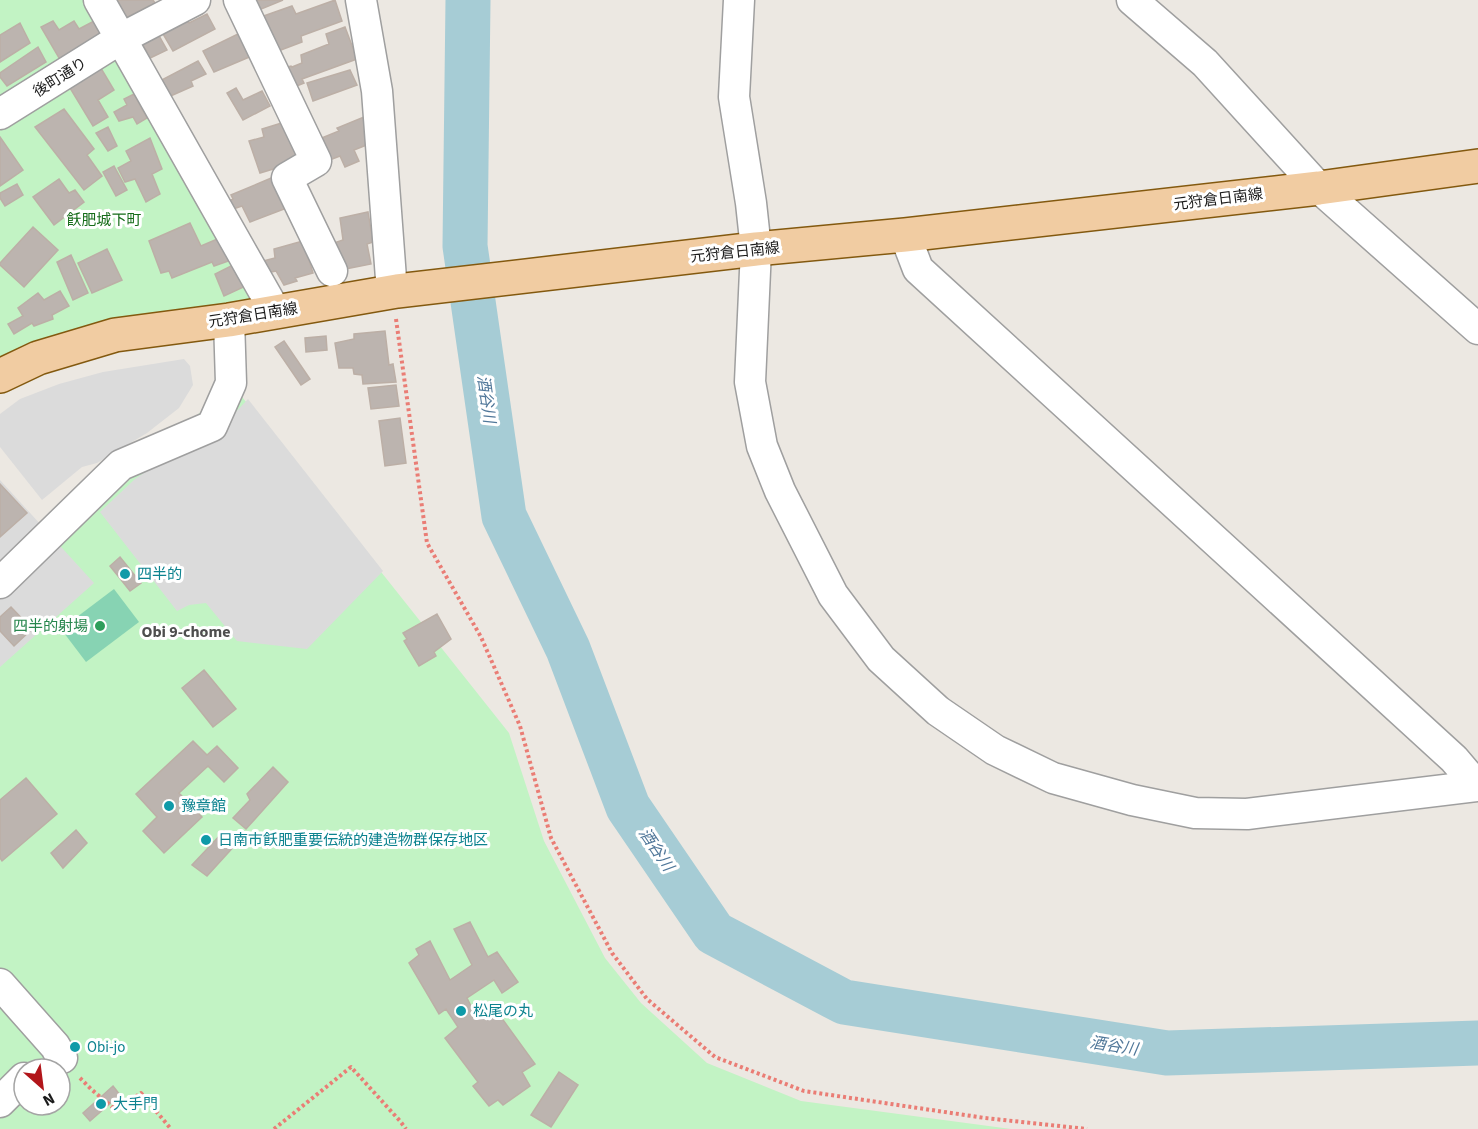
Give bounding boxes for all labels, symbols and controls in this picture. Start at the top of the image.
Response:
street label: 後町通り [29,53,91,102]
street label: 元狩倉日南線 [1172,184,1264,215]
park label: 飫肥城下町 [66,210,142,231]
street label: 元狩倉日南線 [689,237,781,268]
street label: 元狩倉日南線 [207,298,299,333]
water label: 酒谷川 [472,374,501,426]
place label: 四半的 [137,564,182,585]
marker: 四半的 [118,567,132,581]
place label: 四半的射場 [13,616,88,637]
marker: 四半的射場 [93,619,107,633]
district label: Obi 9-chome [142,621,231,643]
place label: 豫章館 [181,796,226,817]
marker: 豫章館 [162,799,176,813]
water label: 酒谷川 [634,824,680,877]
place label: 日南市飫肥重要伝統的建造物群保存地区 [218,830,488,851]
marker: 日南市飫肥重要伝統的建造物群保存地区 [199,833,213,847]
place label: 松尾の丸 [473,1001,533,1022]
marker: 松尾の丸 [454,1004,468,1018]
water label: 酒谷川 [1088,1031,1141,1061]
place label: Obi-jo [87,1037,125,1058]
marker: Obi-jo [68,1040,82,1054]
north arrow [12,1057,72,1117]
text: N [39,1087,58,1112]
place label: 大手門 [113,1094,158,1115]
marker: 大手門 [94,1097,108,1111]

